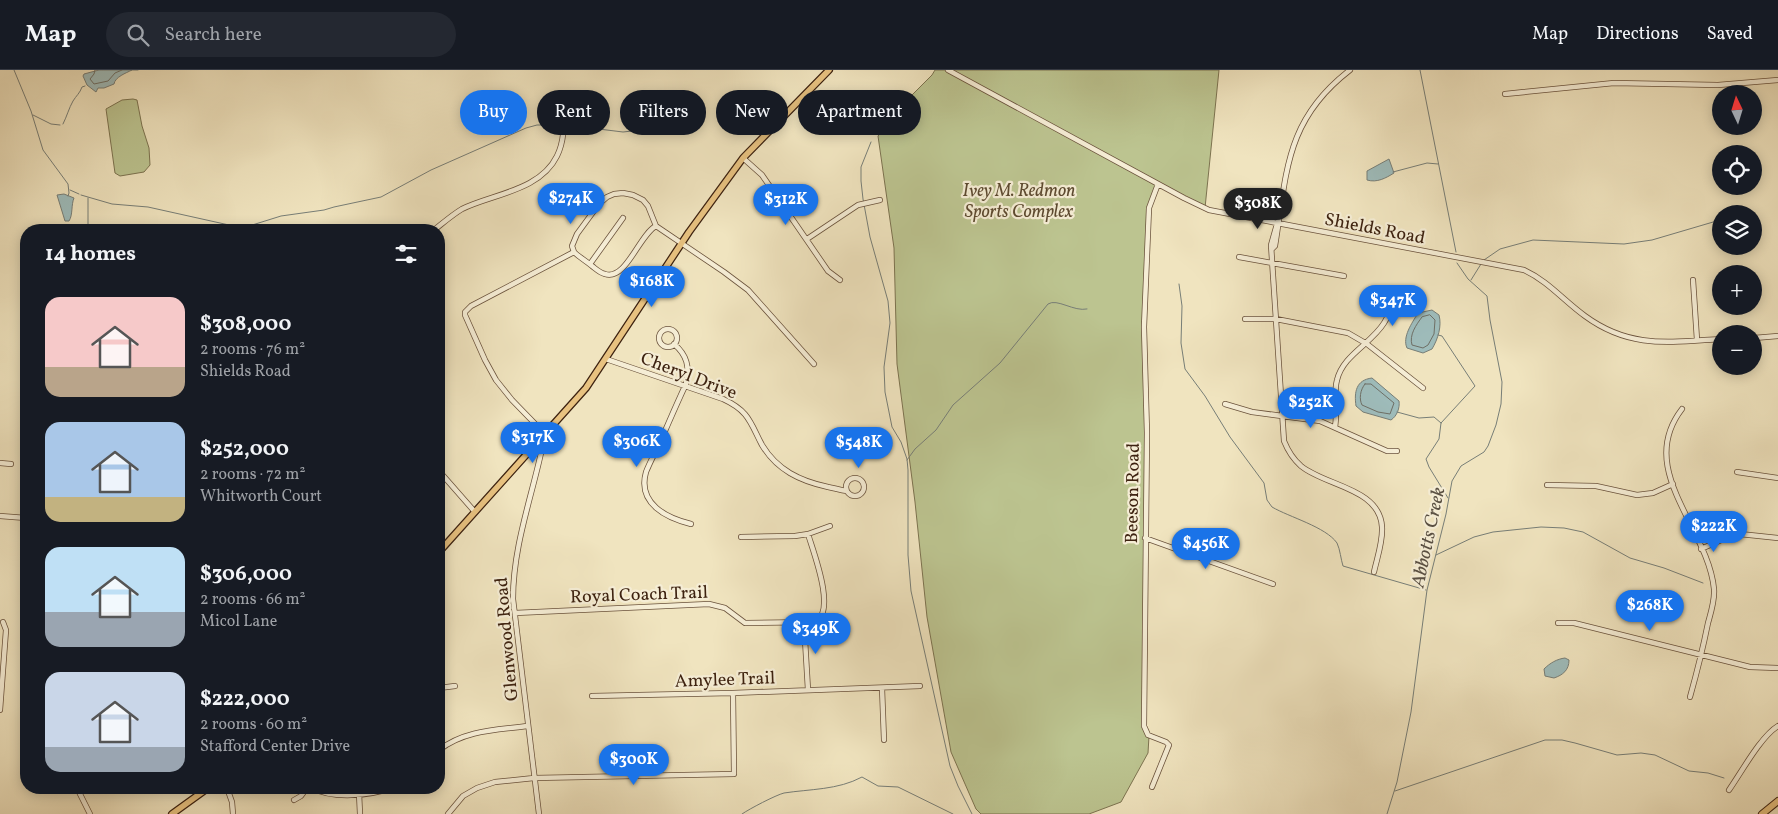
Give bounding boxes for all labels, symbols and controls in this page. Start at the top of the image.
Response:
search box [106,12,456,57]
text: Map [25,18,76,52]
icon: search [124,21,152,49]
text: Search here [164,22,262,48]
text: Map [1532,22,1568,47]
text: Directions [1596,22,1679,47]
text: Saved [1707,22,1753,47]
north arrow [1712,85,1762,135]
map controls [1712,85,1762,375]
chip: Buy [460,90,527,135]
chip: Rent [537,90,610,135]
chip: Filters [620,90,706,135]
chip: New [716,90,788,135]
chip: Apartment [798,90,921,135]
button: locate [1712,145,1762,195]
park label: Ivey M. Redmon Sports Complex [963,179,1075,225]
pin: $274K [536,182,606,225]
pin: $312K [751,184,821,226]
text: $274K [549,188,593,210]
pin: $308K [1223,188,1293,230]
text: $312K [764,189,808,211]
text: $308K [1234,193,1282,215]
button: layers [1712,205,1762,255]
street label: Shields Road [1322,207,1427,251]
text: 14 homes [45,240,136,269]
icon: filters [392,240,420,268]
button: + [1712,265,1762,315]
pin: $168K [617,266,687,308]
text: $168K [630,271,674,293]
pin: $347K [1358,284,1428,327]
text: $347K [1370,290,1416,312]
text: $308,000 [200,310,291,339]
icon: home [85,317,145,377]
button: − [1712,325,1762,375]
text: 2 rooms · 76 m² [200,339,305,361]
street label: Cheryl Drive [637,347,740,406]
text: Shields Road [200,361,291,383]
pin: $252K [1276,386,1346,429]
text: $252K [1289,392,1333,414]
pin: $317K [498,422,568,464]
pin: $306K [602,426,672,468]
pin: $548K [824,426,894,469]
text: $317K [512,427,554,449]
text: $306K [613,431,661,453]
text: $548K [836,432,882,454]
text: $252,000 [200,435,289,464]
icon: home [85,442,145,502]
street label: Beeson Road [1120,443,1147,544]
text: 2 rooms · 72 m² [200,464,305,486]
water label: Abbotts Creek [1405,485,1452,591]
text: Whitworth Court [200,486,322,508]
pin: $222K [1679,510,1749,553]
text: $222K [1691,516,1737,538]
pin: $456K [1171,528,1241,570]
text: $456K [1183,533,1229,555]
text: $306,000 [200,560,292,589]
icon: home [85,567,145,627]
street label: Glenwood Road [490,576,525,702]
street label: Royal Coach Trail [570,581,708,610]
text: 2 rooms · 66 m² [200,589,306,611]
pin: $268K [1615,590,1685,632]
text: $268K [1627,595,1673,617]
text: Micol Lane [200,611,277,633]
pin: $349K [781,612,851,655]
text: $349K [793,618,839,640]
street label: Amylee Trail [675,666,776,695]
text: $222,000 [200,685,290,714]
icon: home [85,692,145,752]
text: 2 rooms · 60 m² [200,714,307,736]
text: Stafford Center Drive [200,736,350,758]
pin: $300K [599,744,669,786]
text: $300K [610,749,658,771]

